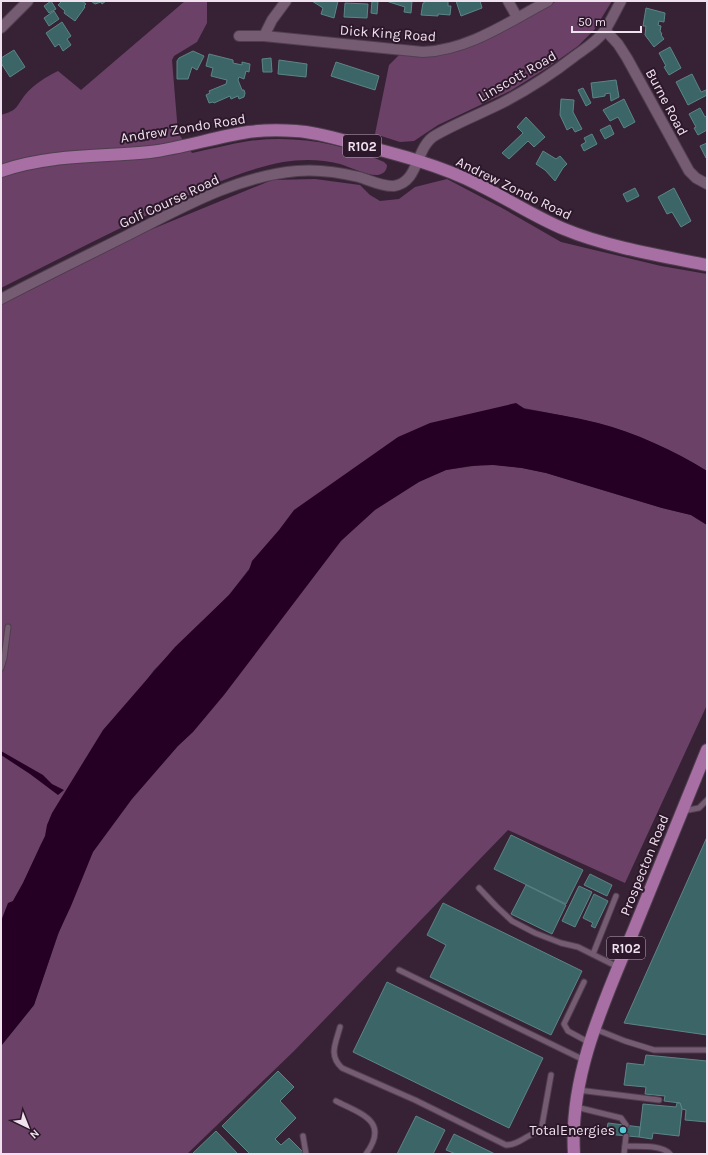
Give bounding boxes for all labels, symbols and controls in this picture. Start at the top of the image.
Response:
scale bar [572,8,641,34]
text: 50 m [578,15,606,29]
street label: Dick King Road [339,22,437,45]
street label: Linscott Road [475,47,559,106]
street label: Burne Road [642,66,691,139]
street label: Andrew Zondo Road [119,110,247,147]
road number: R102 [343,135,381,157]
street label: Andrew Zondo Road [453,153,574,224]
street label: Golf Course Road [116,171,222,232]
street label: Prospecton Road [616,812,672,918]
road number: R102 [607,937,645,959]
north arrow [8,1107,48,1147]
place label: TotalEnergies [530,1122,615,1139]
marker: TotalEnergies [618,1125,628,1135]
text: N [27,1127,42,1141]

